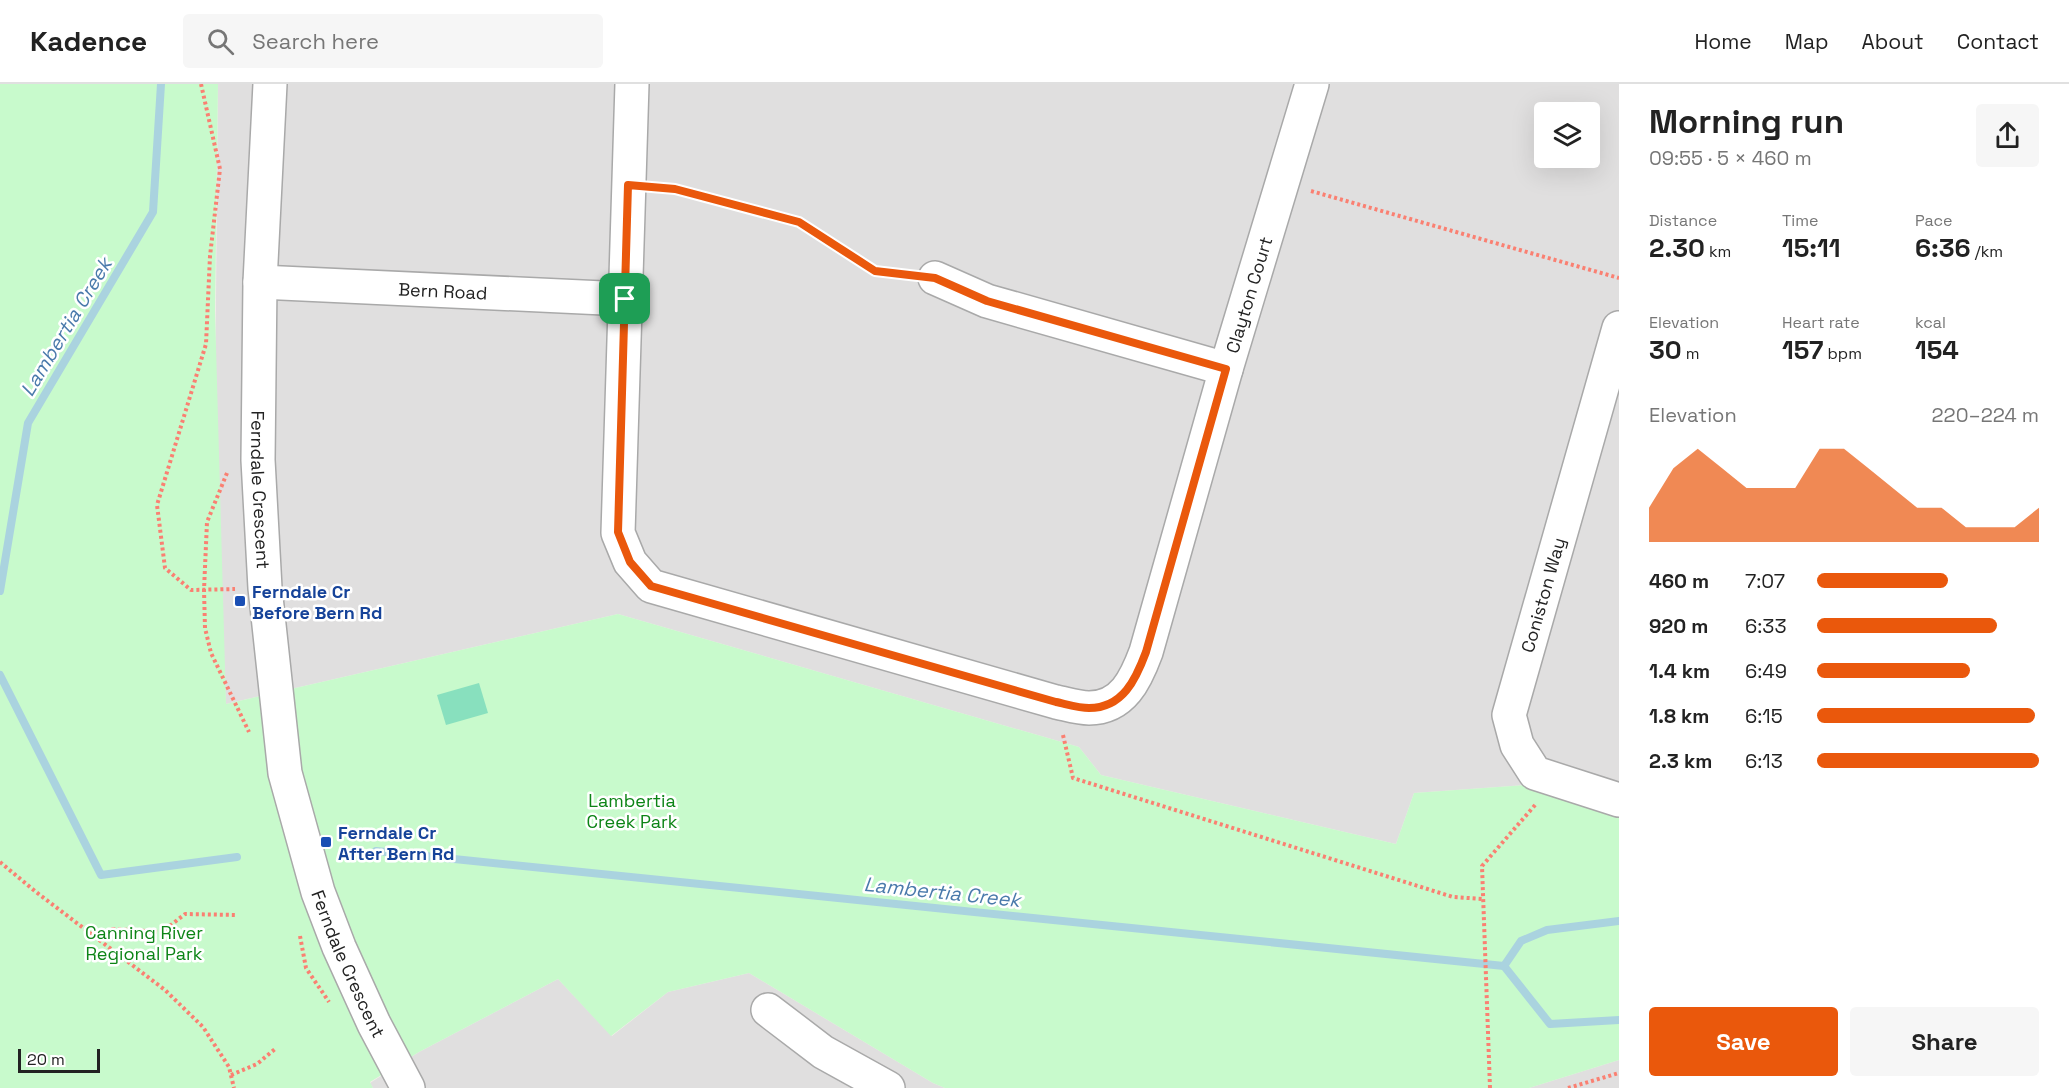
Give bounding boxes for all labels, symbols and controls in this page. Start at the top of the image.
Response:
search box [183,14,603,68]
text: Kadence [30,23,147,59]
icon: search [204,25,237,58]
text: Search here [252,27,379,55]
text: Home [1694,28,1752,55]
text: Map [1785,28,1829,55]
text: About [1862,28,1924,55]
text: Contact [1957,28,2039,55]
text: Morning run [1649,101,1844,143]
map controls [1534,102,1600,168]
button: layers [1534,102,1600,168]
button: share [1976,104,2039,167]
text: 09:55 · 5 × 460 m [1649,145,1812,171]
text: Distance [1649,210,1717,231]
text: Time [1782,210,1818,231]
text: Pace [1915,210,1952,231]
text: 2.30 [1649,231,1705,265]
text: 15:11 [1782,231,1841,265]
text: 6:36 [1915,231,1971,265]
street label: Clayton Court [1220,234,1277,356]
text: km [1705,241,1731,262]
text: /km [1971,241,2003,262]
water label: Lambertia Creek [14,251,119,401]
pin [599,273,650,324]
street label: Bern Road [398,277,488,304]
icon: arrive [608,282,641,315]
text: Elevation [1649,312,1719,333]
text: Heart rate [1782,312,1860,333]
text: kcal [1915,312,1946,333]
text: 30 [1649,333,1682,367]
text: 157 [1782,333,1823,367]
text: 154 [1915,333,1959,367]
text: m [1682,343,1700,364]
text: bpm [1823,343,1862,364]
text: Elevation [1649,402,1737,428]
text: 220–224 m [1932,402,2039,428]
street label: Ferndale Crescent [246,410,275,569]
street label: Coniston Way [1516,535,1570,655]
text: 460 m [1649,568,1709,594]
text: 7:07 [1745,568,1785,594]
place label: Ferndale Cr Before Bern Rd [252,580,382,624]
marker: Ferndale Cr Before Bern Rd [233,594,247,608]
text: 920 m [1649,613,1708,639]
text: 6:33 [1745,613,1786,639]
text: 1.4 km [1649,658,1710,684]
text: 6:49 [1745,658,1787,684]
text: 1.8 km [1649,703,1709,729]
text: 6:15 [1745,703,1783,729]
text: 2.3 km [1649,748,1712,774]
text: 6:13 [1745,748,1783,774]
park label: Lambertia Creek Park [586,789,678,833]
place label: Ferndale Cr After Bern Rd [338,821,455,865]
marker: Ferndale Cr After Bern Rd [319,835,333,849]
water label: Lambertia Creek [863,871,1024,913]
street label: Ferndale Crescent [307,887,391,1042]
park label: Canning River Regional Park [85,921,203,965]
button: Save [1649,1007,1838,1076]
button: Share [1850,1007,2039,1076]
scale bar [18,1046,100,1074]
text: 20 m [27,1049,65,1070]

